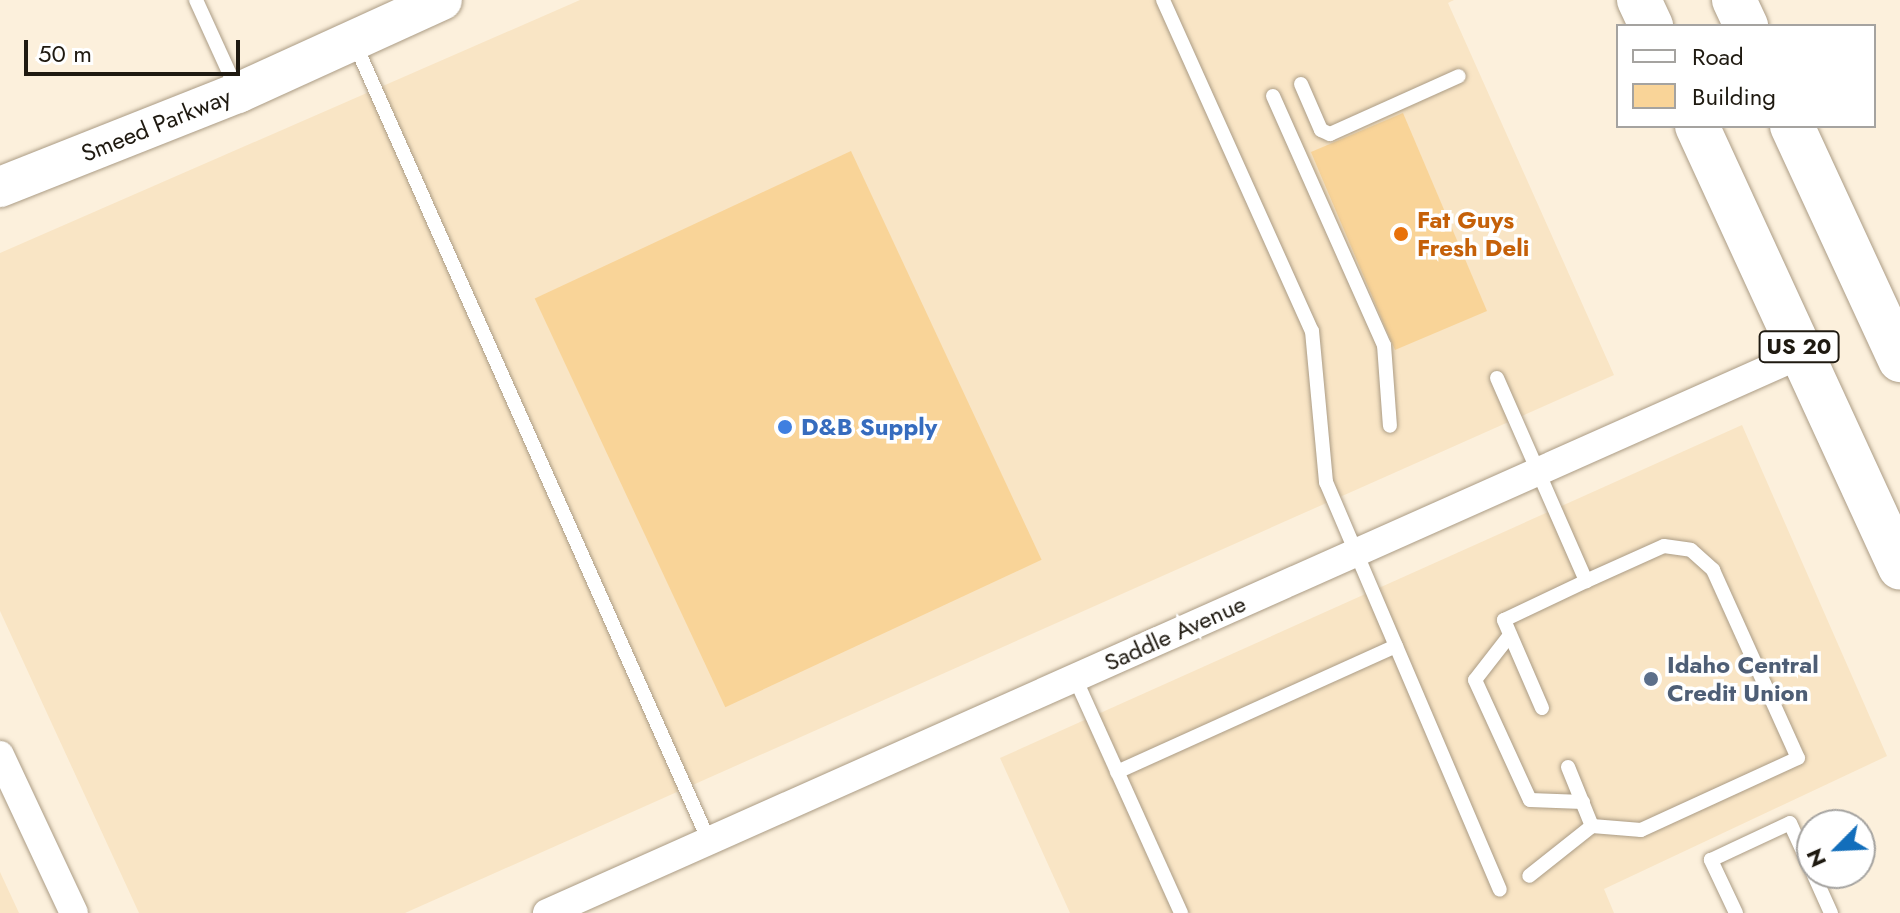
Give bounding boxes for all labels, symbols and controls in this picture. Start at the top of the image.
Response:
scale bar [28,24,244,74]
legend [1616,24,1876,128]
text: 50 m [38,36,92,71]
text: Road [1692,39,1744,74]
text: Building [1692,79,1776,114]
street label: Smeed Parkway [77,82,235,168]
place label: Fat Guys Fresh Deli [1417,206,1529,262]
marker: Fat Guys Fresh Deli [1392,225,1410,243]
road number: US 20 [1757,329,1841,365]
place label: D&B Supply [801,413,937,441]
marker: D&B Supply [776,418,794,436]
street label: Saddle Avenue [1100,589,1250,677]
place label: Idaho Central Credit Union [1667,651,1819,707]
marker: Idaho Central Credit Union [1642,670,1660,688]
north arrow [1796,809,1876,889]
text: N [1798,843,1834,872]

